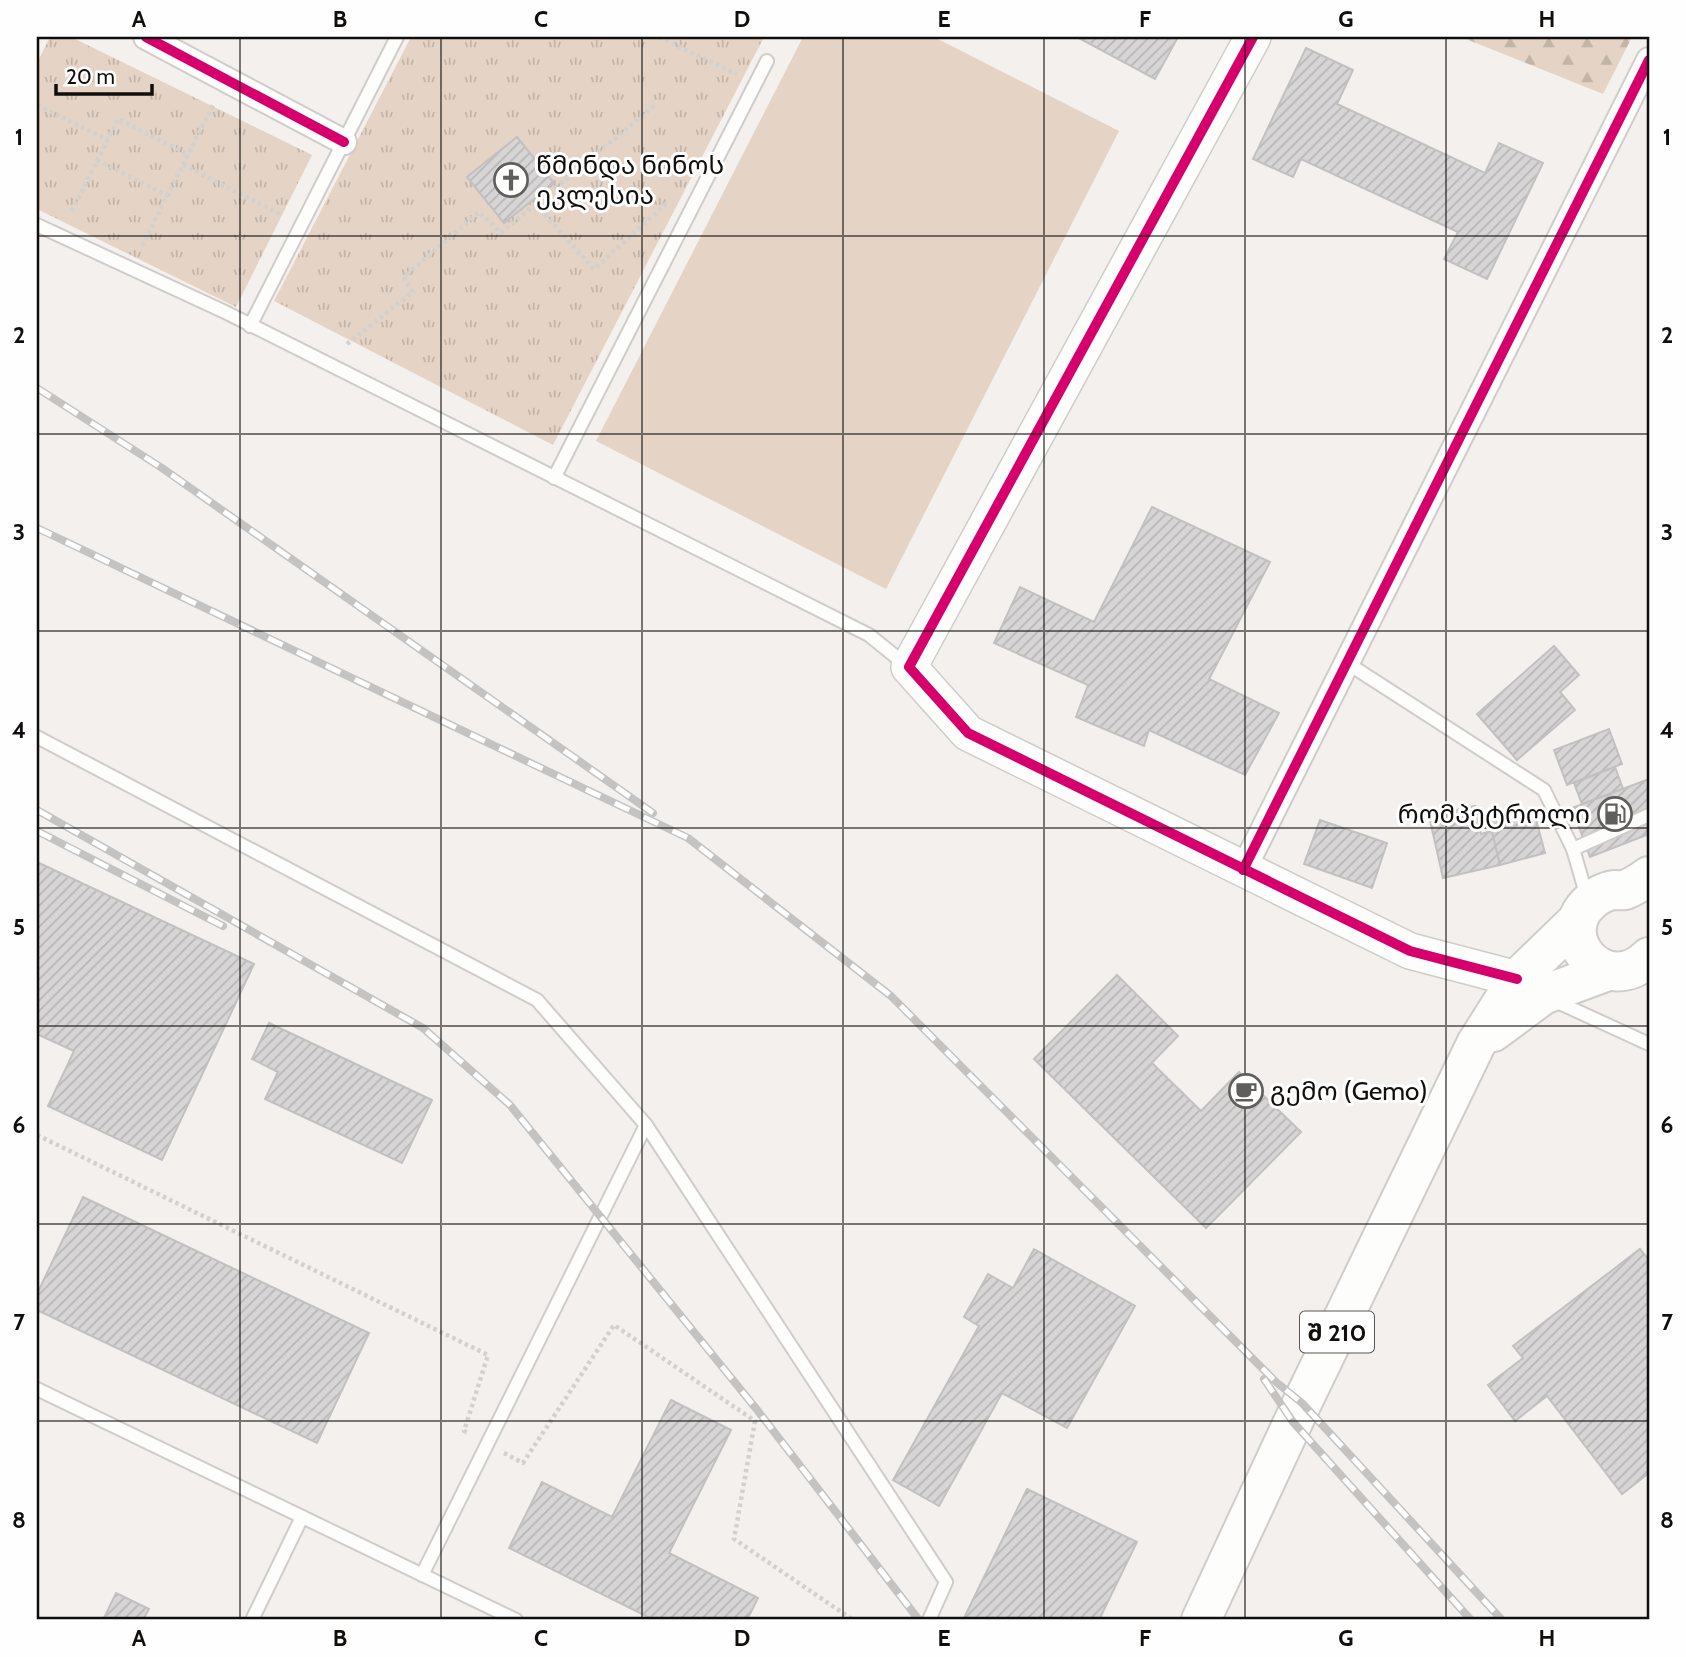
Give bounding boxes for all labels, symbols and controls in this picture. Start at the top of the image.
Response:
text: A [132,5,147,33]
text: B [333,5,347,33]
text: C [534,5,548,33]
text: D [734,5,750,33]
text: E [937,5,951,33]
text: F [1139,5,1151,33]
text: G [1338,5,1354,33]
text: H [1539,5,1555,33]
scale bar [56,52,152,96]
text: 20 m [66,64,115,89]
text: 1 [15,123,23,151]
text: 1 [1663,123,1671,151]
place label: წმინდა ნინოს ეკლესია [536,149,724,211]
church icon: წმინდა ნინოს ეკლესია [492,161,530,199]
text: 2 [13,321,25,349]
text: 2 [1661,321,1673,349]
text: 3 [13,518,25,546]
text: 3 [1661,518,1673,546]
text: 4 [12,716,26,744]
text: 4 [1660,716,1674,744]
fuel station icon: რომპეტროლი [1596,795,1634,833]
place label: რომპეტროლი [1398,798,1590,830]
text: 5 [13,913,25,941]
text: 5 [1661,913,1673,941]
cafe icon: გემო (Gemo) [1227,1072,1265,1110]
place label: გემო (Gemo) [1270,1075,1428,1107]
text: 6 [13,1111,25,1139]
text: 6 [1661,1111,1673,1139]
text: 7 [13,1308,25,1336]
text: 7 [1661,1308,1673,1336]
road number: შ 210 [1300,1312,1374,1352]
text: 8 [12,1506,26,1534]
text: 8 [1660,1506,1674,1534]
text: A [132,1624,147,1652]
text: B [333,1624,347,1652]
text: C [534,1624,548,1652]
text: D [734,1624,750,1652]
text: E [937,1624,951,1652]
text: F [1139,1624,1151,1652]
text: G [1338,1624,1354,1652]
text: H [1539,1624,1555,1652]

